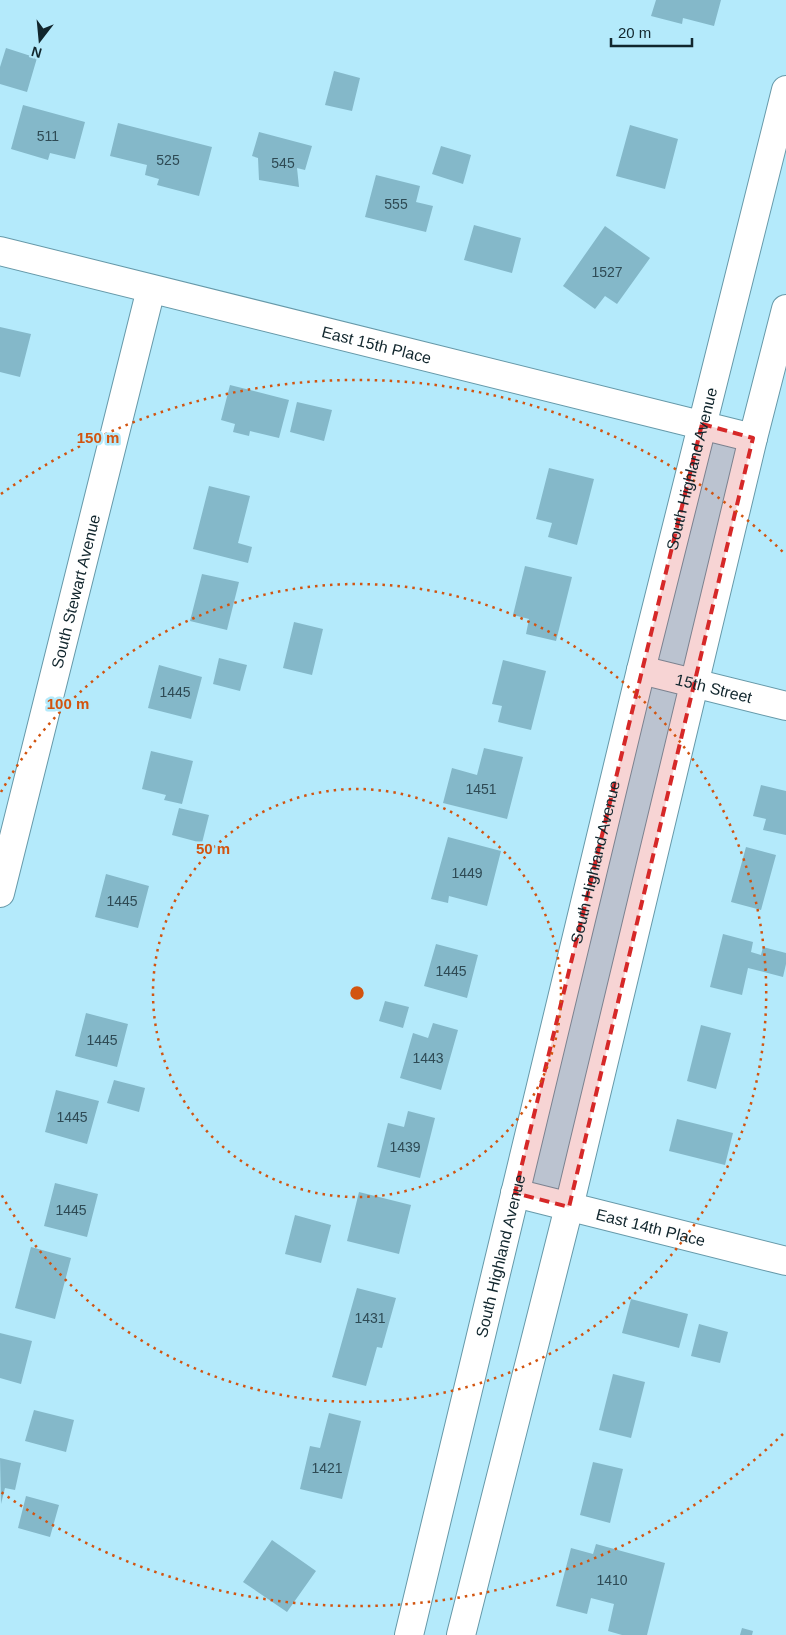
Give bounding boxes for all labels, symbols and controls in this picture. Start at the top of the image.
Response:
north arrow [15,15,65,65]
scale bar [611,15,692,47]
text: 20 m [618,24,651,41]
text: N [29,43,43,62]
house number: 511 [37,128,59,144]
house number: 525 [156,152,180,168]
house number: 545 [271,155,295,171]
house number: 555 [384,196,408,212]
house number: 1527 [591,264,623,280]
street label: East 15th Place [320,323,433,367]
street label: South Highland Avenue [663,386,720,552]
text: 150 m [77,429,119,446]
street label: South Stewart Avenue [48,513,103,670]
street label: 15th Street [674,671,754,706]
house number: 1445 [159,684,191,700]
text: 100 m [47,695,89,712]
street label: South Highland Avenue [568,779,623,945]
house number: 1451 [465,781,497,797]
text: 50 m [196,840,230,857]
house number: 1449 [451,865,483,881]
house number: 1445 [106,893,138,909]
house number: 1445 [435,963,467,979]
centre of rings [348,984,366,1002]
house number: 1445 [86,1032,118,1048]
house number: 1443 [412,1050,444,1066]
house number: 1445 [56,1109,88,1125]
house number: 1439 [389,1139,421,1155]
street label: South Highland Avenue [473,1173,528,1339]
house number: 1445 [55,1202,87,1218]
street label: East 14th Place [594,1206,707,1249]
house number: 1431 [354,1310,386,1326]
house number: 1421 [311,1460,343,1476]
house number: 1410 [596,1572,628,1588]

